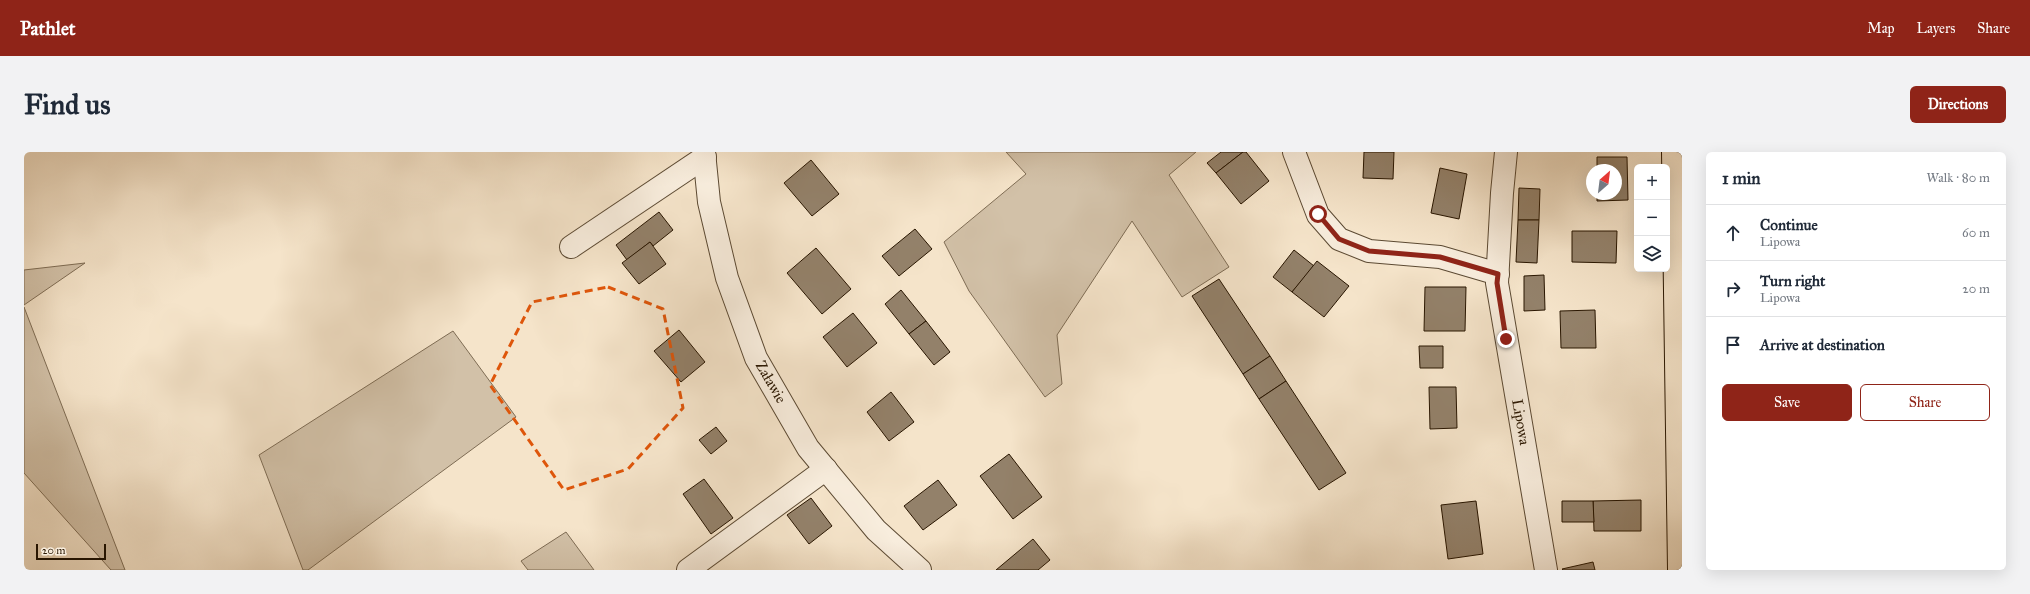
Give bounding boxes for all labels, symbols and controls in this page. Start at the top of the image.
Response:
text: Pathlet [20,17,76,40]
text: Map [1867,20,1895,37]
text: Layers [1917,20,1955,37]
text: Share [1977,20,2010,37]
button: Directions [1910,86,2006,123]
text: Find us [24,87,110,122]
north arrow [1586,164,1622,200]
map controls [1634,164,1670,272]
button: + [1634,164,1670,200]
text: 1 min [1722,168,1761,189]
text: Walk · 80 m [1927,170,1990,186]
button: − [1634,200,1670,236]
route start [1309,205,1327,223]
text: Continue [1760,216,1818,234]
icon: ahead [1722,222,1744,244]
text: 60 m [1962,225,1990,241]
text: Lipowa [1760,234,1800,250]
button: layers [1634,236,1670,272]
text: Turn right [1760,272,1825,290]
icon: right [1722,278,1744,300]
text: 20 m [1962,281,1990,297]
text: Lipowa [1760,290,1800,306]
route end [1497,330,1515,348]
icon: arrive [1722,334,1744,356]
text: Arrive at destination [1760,336,1885,354]
street label: Załawie [752,358,790,406]
button: Save [1722,384,1852,421]
button: Share [1860,384,1990,421]
street label: Lipowa [1508,398,1534,447]
scale bar [36,542,106,561]
text: 20 m [42,544,65,557]

